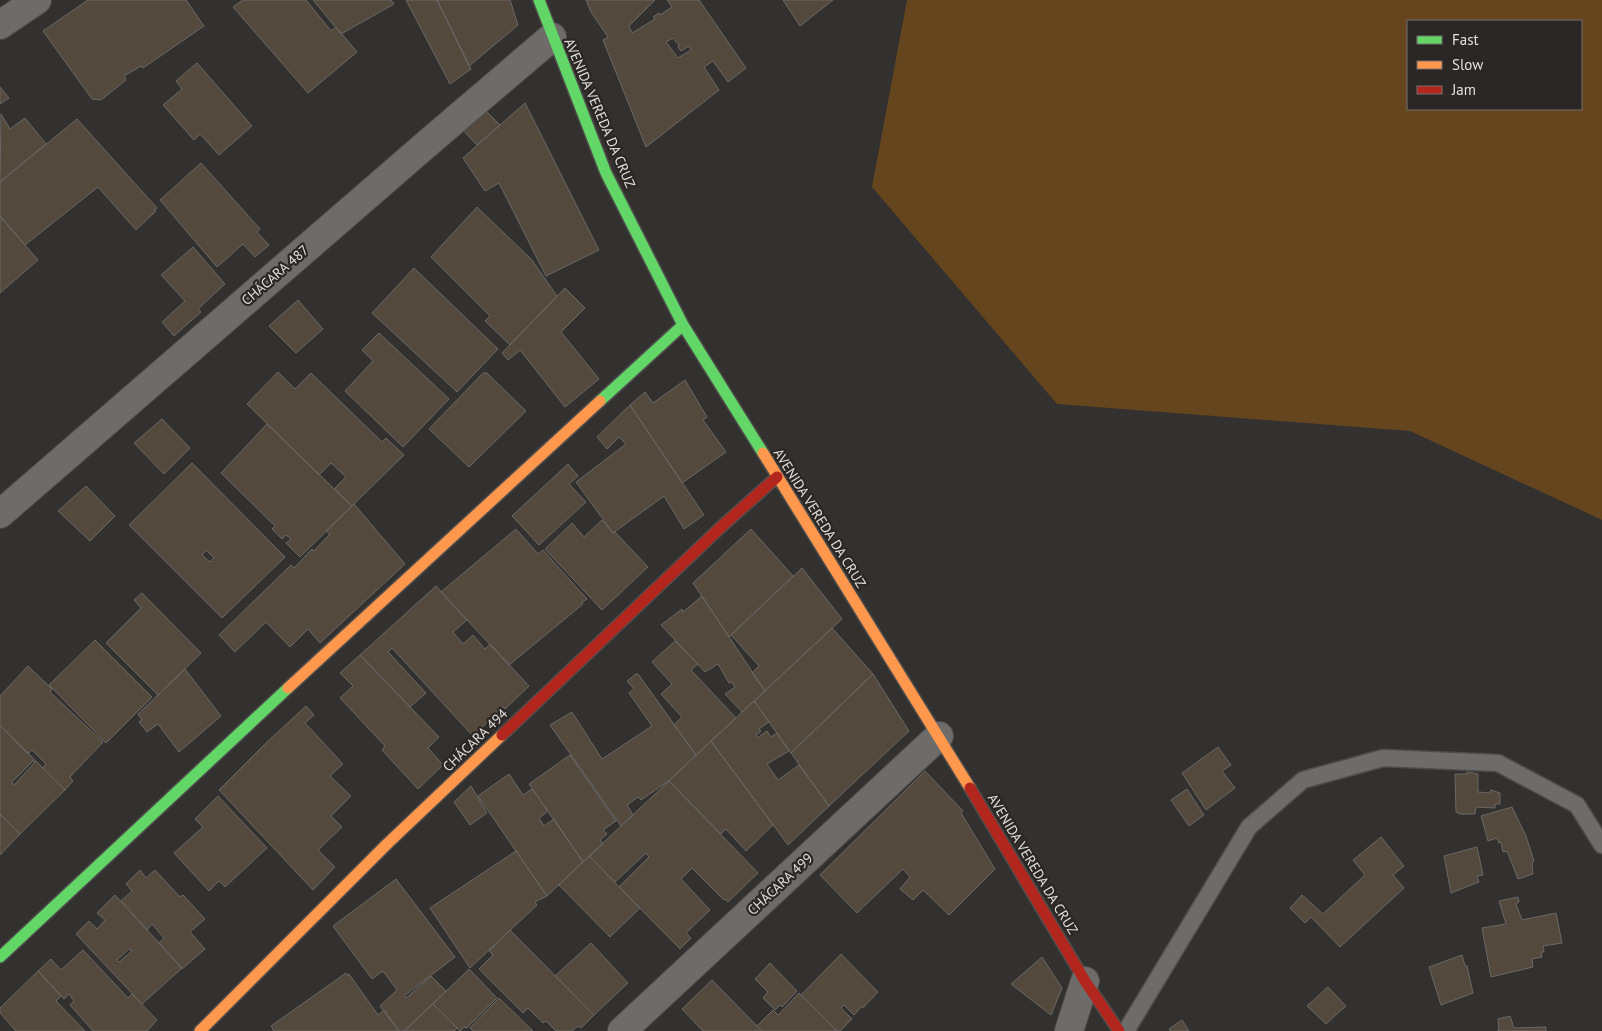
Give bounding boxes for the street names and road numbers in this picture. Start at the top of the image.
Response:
street label: AVENIDA VEREDA DA CRUZ [560,35,640,191]
street label: CHÁCARA 487 [238,241,312,309]
street label: AVENIDA VEREDA DA CRUZ [770,445,870,591]
street label: CHÁCARA 494 [439,704,511,775]
street label: AVENIDA VEREDA DA CRUZ [984,790,1082,938]
street label: CHÁCARA 499 [743,849,817,919]

